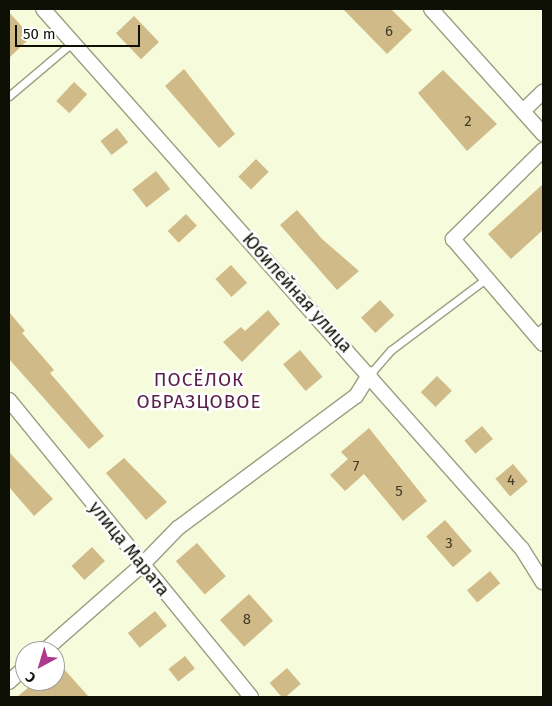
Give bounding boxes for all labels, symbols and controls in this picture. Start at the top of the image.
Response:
scale bar [18,15,142,47]
house number: 6 [385,23,393,41]
text: 50 m [23,25,56,43]
house number: 2 [464,113,472,131]
street label: Юбилейная улица [238,229,356,357]
district label: ПОСЁЛОК ОБРАЗЦОВОЕ [135,369,263,413]
house number: 7 [353,458,359,476]
house number: 4 [507,472,515,490]
house number: 5 [395,483,403,501]
street label: улица Марата [84,497,174,601]
house number: 3 [445,535,453,553]
house number: 8 [243,611,251,629]
north arrow [15,641,65,691]
text: С [22,668,39,686]

